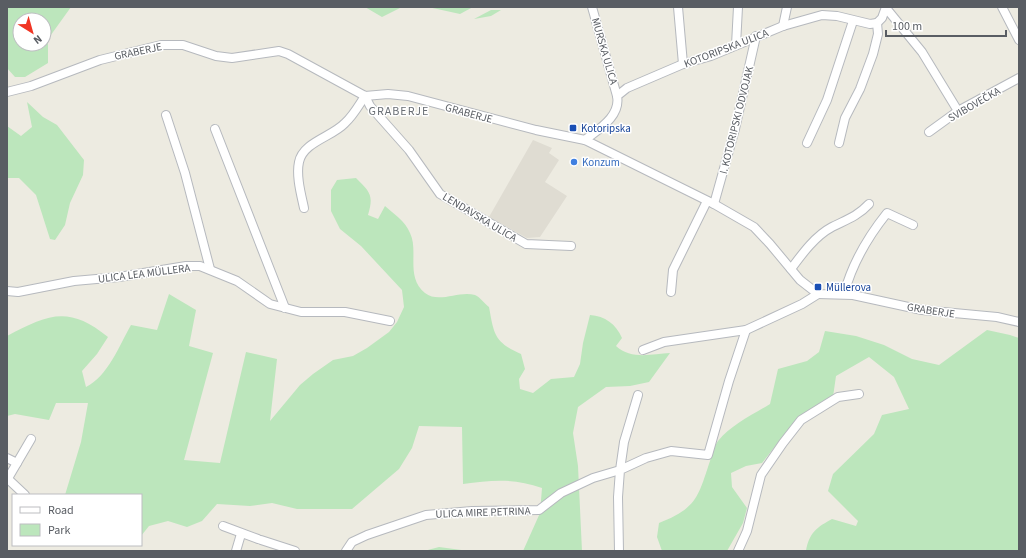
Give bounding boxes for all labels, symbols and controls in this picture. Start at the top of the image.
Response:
north arrow [12,12,52,52]
scale bar [886,12,1006,38]
street label: MURSKA ULICA [588,16,621,86]
text: 100 m [892,18,922,35]
street label: KOTORIPSKA ULICA [682,25,771,71]
text: N [30,31,45,48]
street label: GRABERJE [113,39,164,64]
street label: I. KOTORIPSKI ODVOJAK [716,64,757,176]
street label: SVIBOVEČKA [945,83,1003,125]
street label: GRABERJE [444,100,494,127]
district label: GRABERJE [369,103,429,120]
place label: Kotoripska [581,121,631,136]
marker: Kotoripska [568,123,578,133]
place label: Konzum [582,155,620,170]
marker: Konzum [569,157,579,167]
street label: LENDAVSKA ULICA [440,189,520,246]
street label: ULICA LEA MÜLLERA [97,260,191,287]
place label: Müllerova [826,280,871,295]
marker: Müllerova [813,282,823,292]
street label: GRABERJE [906,299,956,322]
legend [12,494,142,546]
text: Road [48,502,74,519]
street label: ULICA MIRE PETRINA [435,503,531,522]
text: Park [48,522,70,539]

